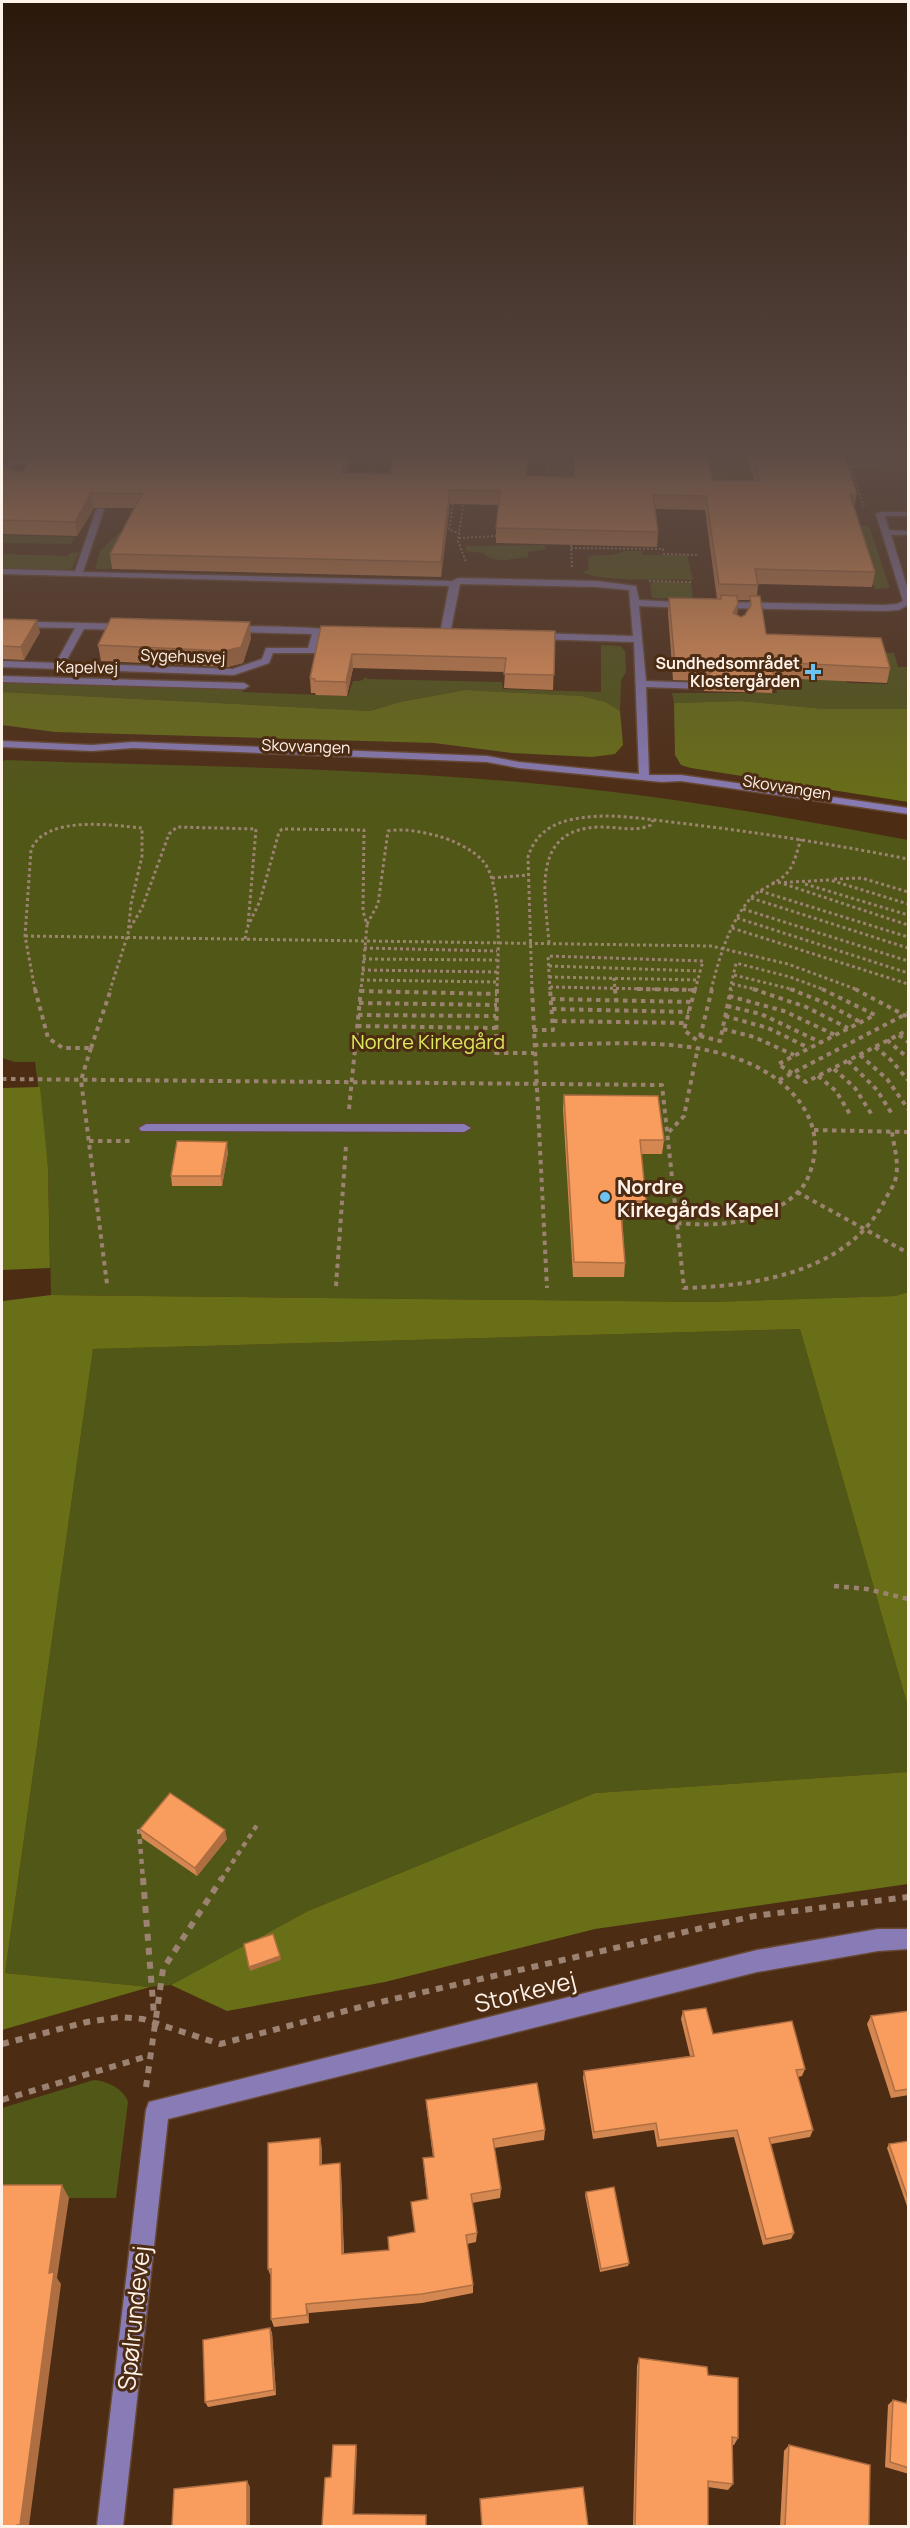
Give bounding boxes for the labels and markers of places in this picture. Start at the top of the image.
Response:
place label: Sundhedsområdet Klostergården [655,652,800,692]
marker: Sundhedsområdet Klostergården [804,663,822,681]
place label: Nordre Kirkegårds Kapel [617,1173,779,1223]
marker: Nordre Kirkegårds Kapel [598,1190,612,1204]

